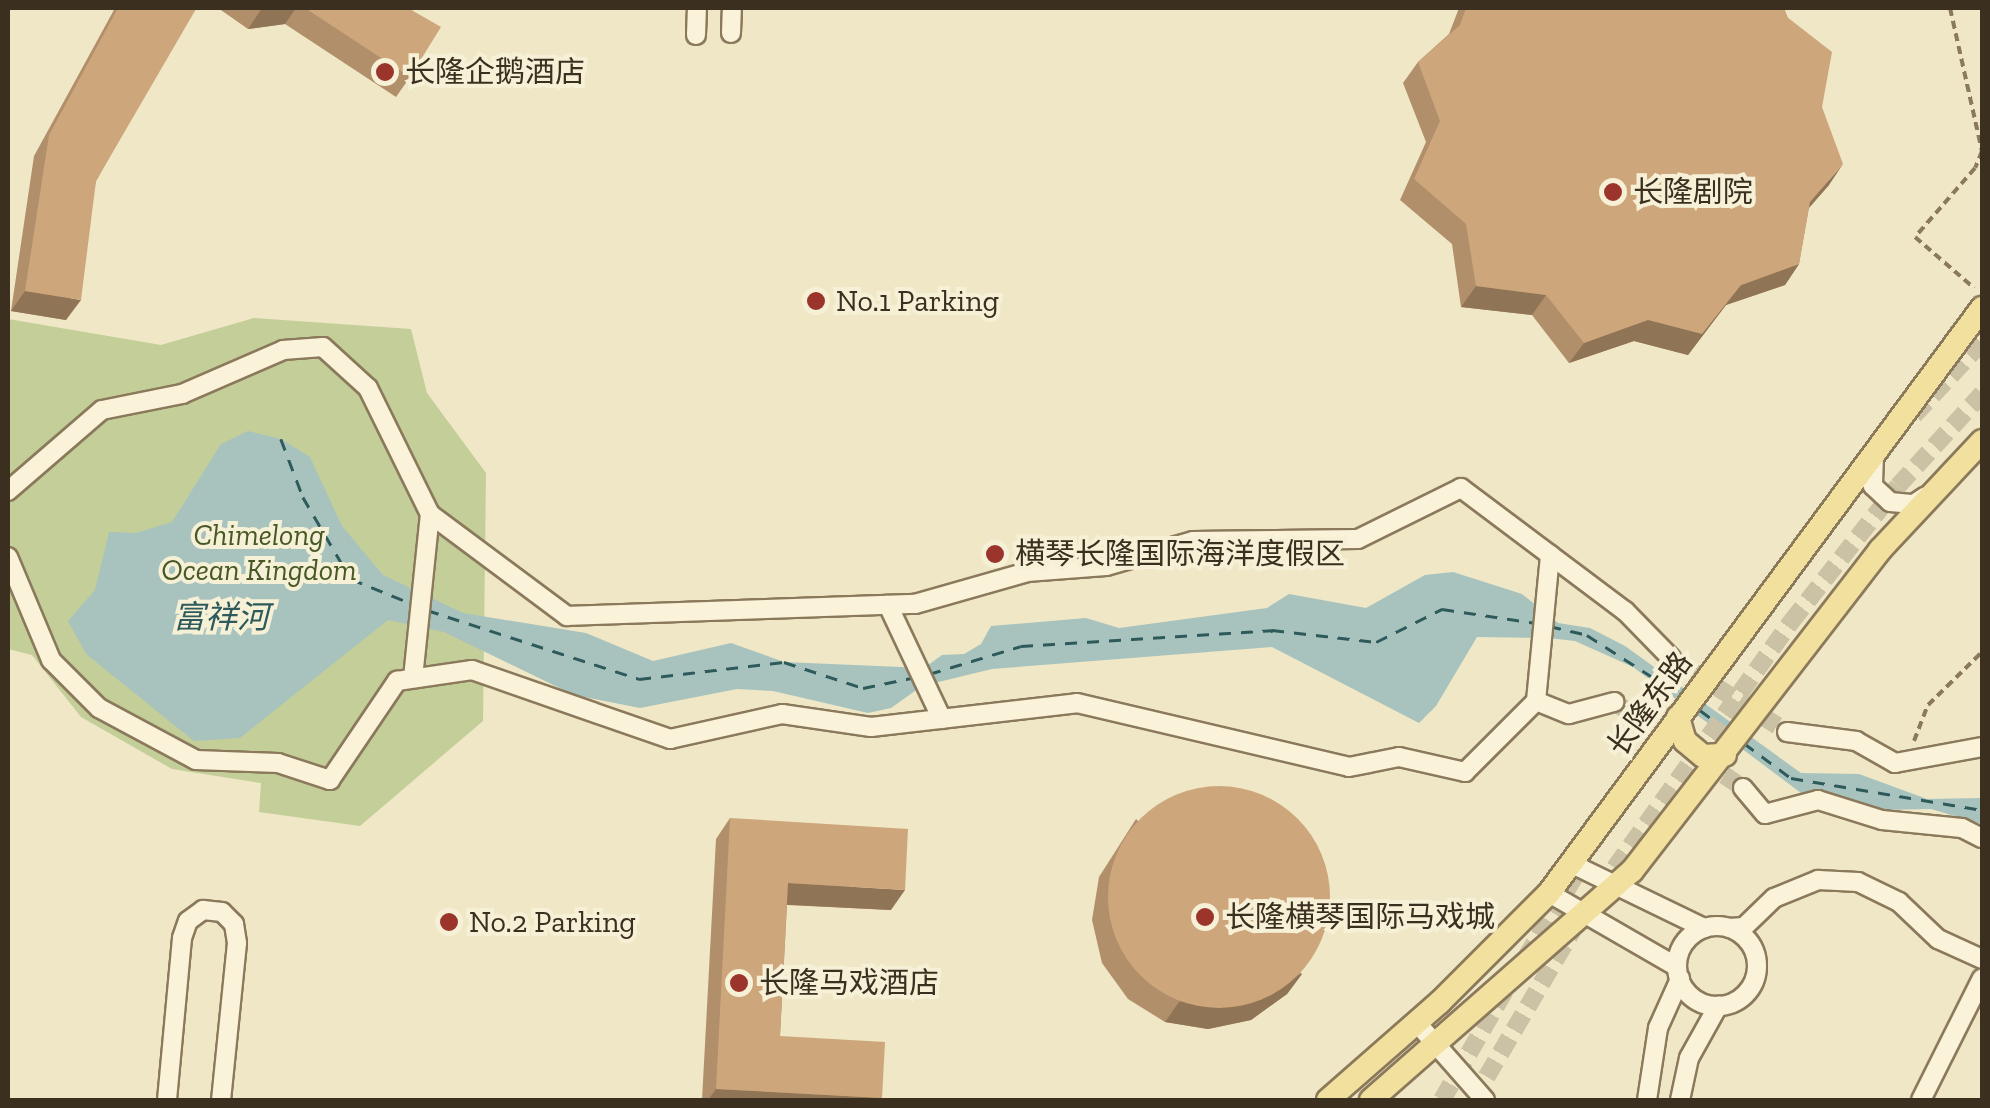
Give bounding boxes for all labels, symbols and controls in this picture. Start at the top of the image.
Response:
place label: 长隆企鹅酒店 [405,54,585,90]
marker: 长隆企鹅酒店 [374,61,396,83]
place label: 长隆剧院 [1633,174,1753,210]
marker: 长隆剧院 [1602,181,1624,203]
place label: No.1 Parking [836,283,999,319]
marker: No.1 Parking [805,290,827,312]
park label: Chimelong Ocean Kingdom [161,517,357,588]
place label: 横琴长隆国际海洋度假区 [1015,536,1345,572]
marker: 横琴长隆国际海洋度假区 [984,543,1006,565]
water label: 富祥河 [173,598,269,636]
street label: 长隆东路 [1600,645,1700,763]
place label: 长隆横琴国际马戏城 [1225,899,1495,935]
place label: No.2 Parking [469,904,636,940]
marker: 长隆横琴国际马戏城 [1194,906,1216,928]
marker: No.2 Parking [438,911,460,933]
place label: 长隆马戏酒店 [759,965,939,1001]
marker: 长隆马戏酒店 [728,972,750,994]

